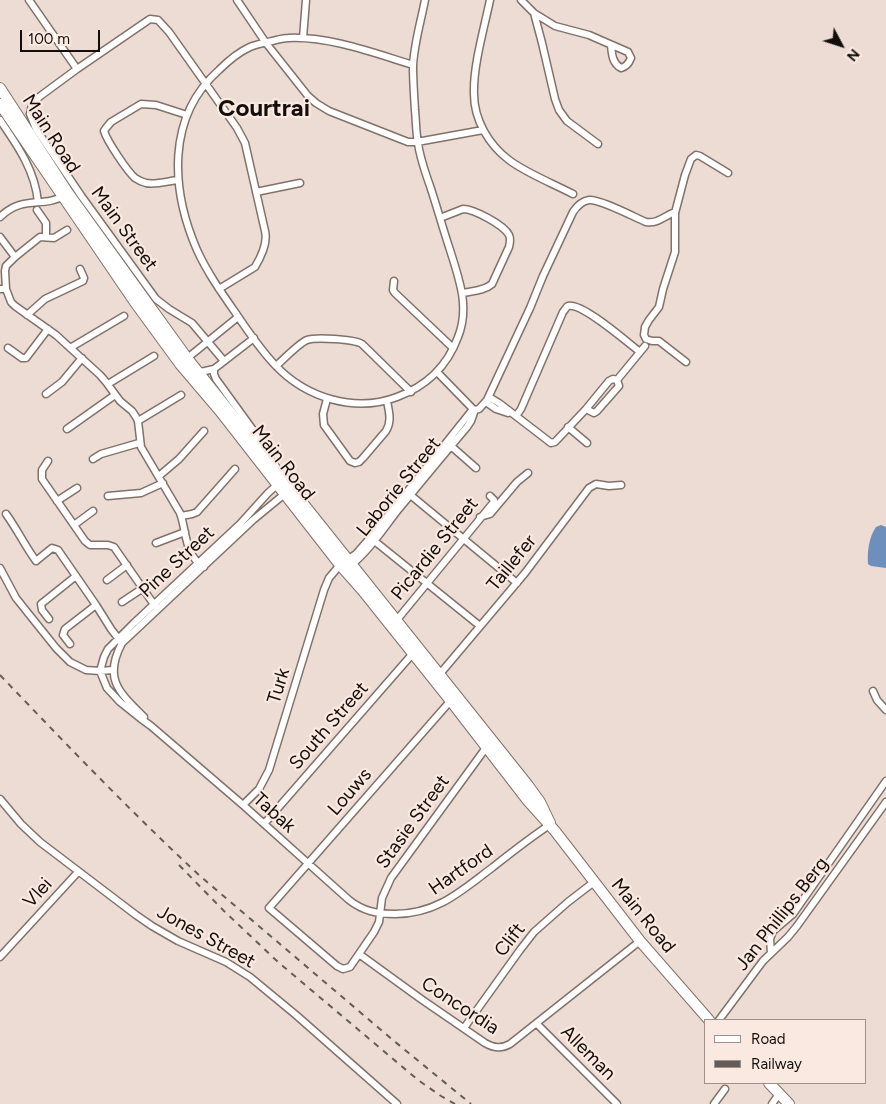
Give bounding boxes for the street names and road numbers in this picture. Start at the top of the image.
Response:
street label: Main Road [17,90,85,178]
street label: Main Street [86,182,162,276]
street label: Main Road [247,421,319,505]
street label: Laborie Street [352,433,446,541]
street label: Picardie Street [387,493,483,605]
street label: Pine Street [135,522,219,602]
street label: Taillefer [482,530,542,596]
street label: Turk [263,666,295,706]
street label: South Street [285,677,373,775]
street label: Louws [323,764,377,820]
street label: Stasie Street [371,771,455,873]
street label: Tabak [248,788,300,838]
street label: Hartford [425,840,497,900]
street label: Jan Phillips Berg [731,853,833,975]
street label: Vlei [19,873,57,913]
street label: Main Road [606,874,680,958]
street label: Jones Street [153,901,259,973]
street label: Clift [490,919,530,961]
street label: Concordia [417,972,503,1040]
street label: Alleman [556,1021,620,1085]

